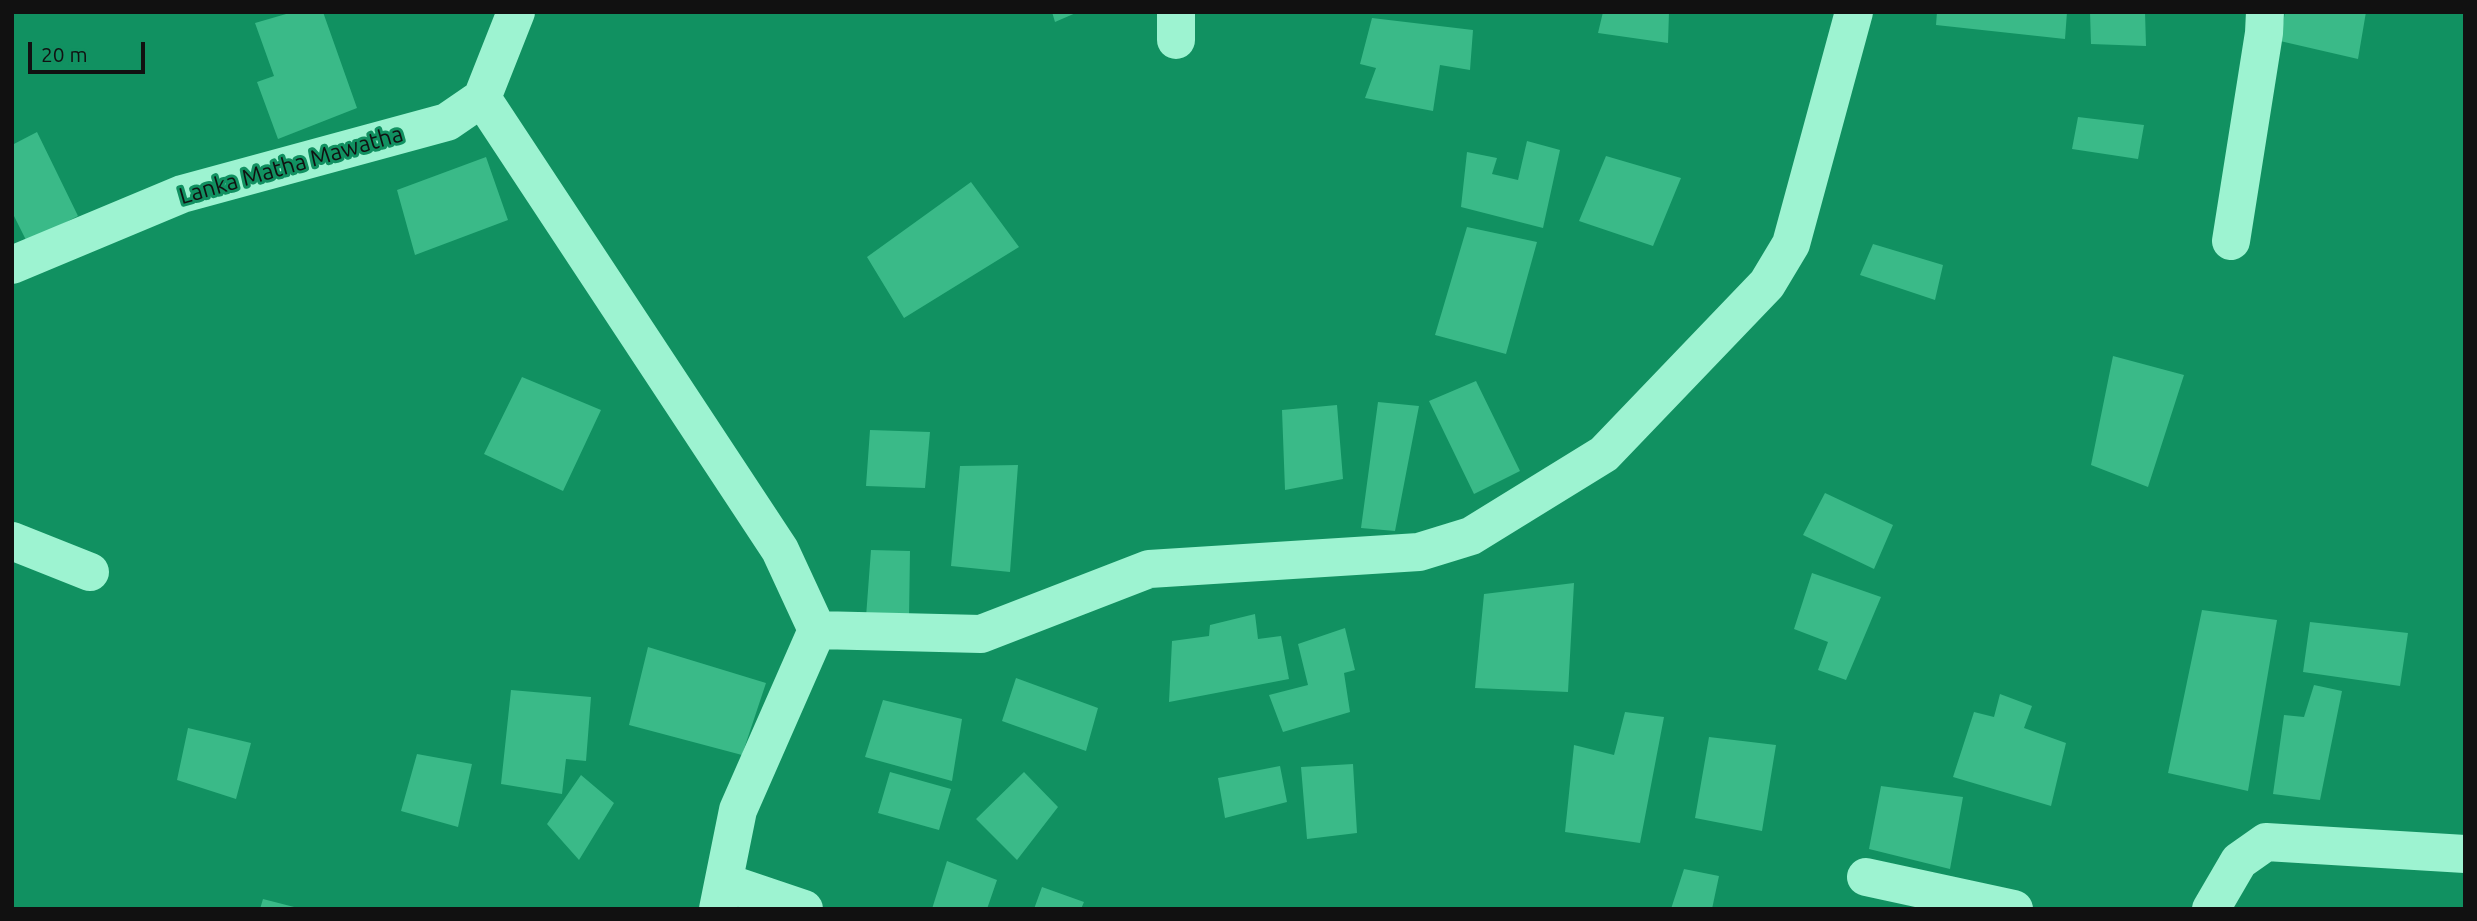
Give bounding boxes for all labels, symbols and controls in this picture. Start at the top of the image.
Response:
scale bar [32,28,149,72]
text: 20 m [41,42,88,66]
street label: Lanka Matha Mawatha [176,120,406,210]

